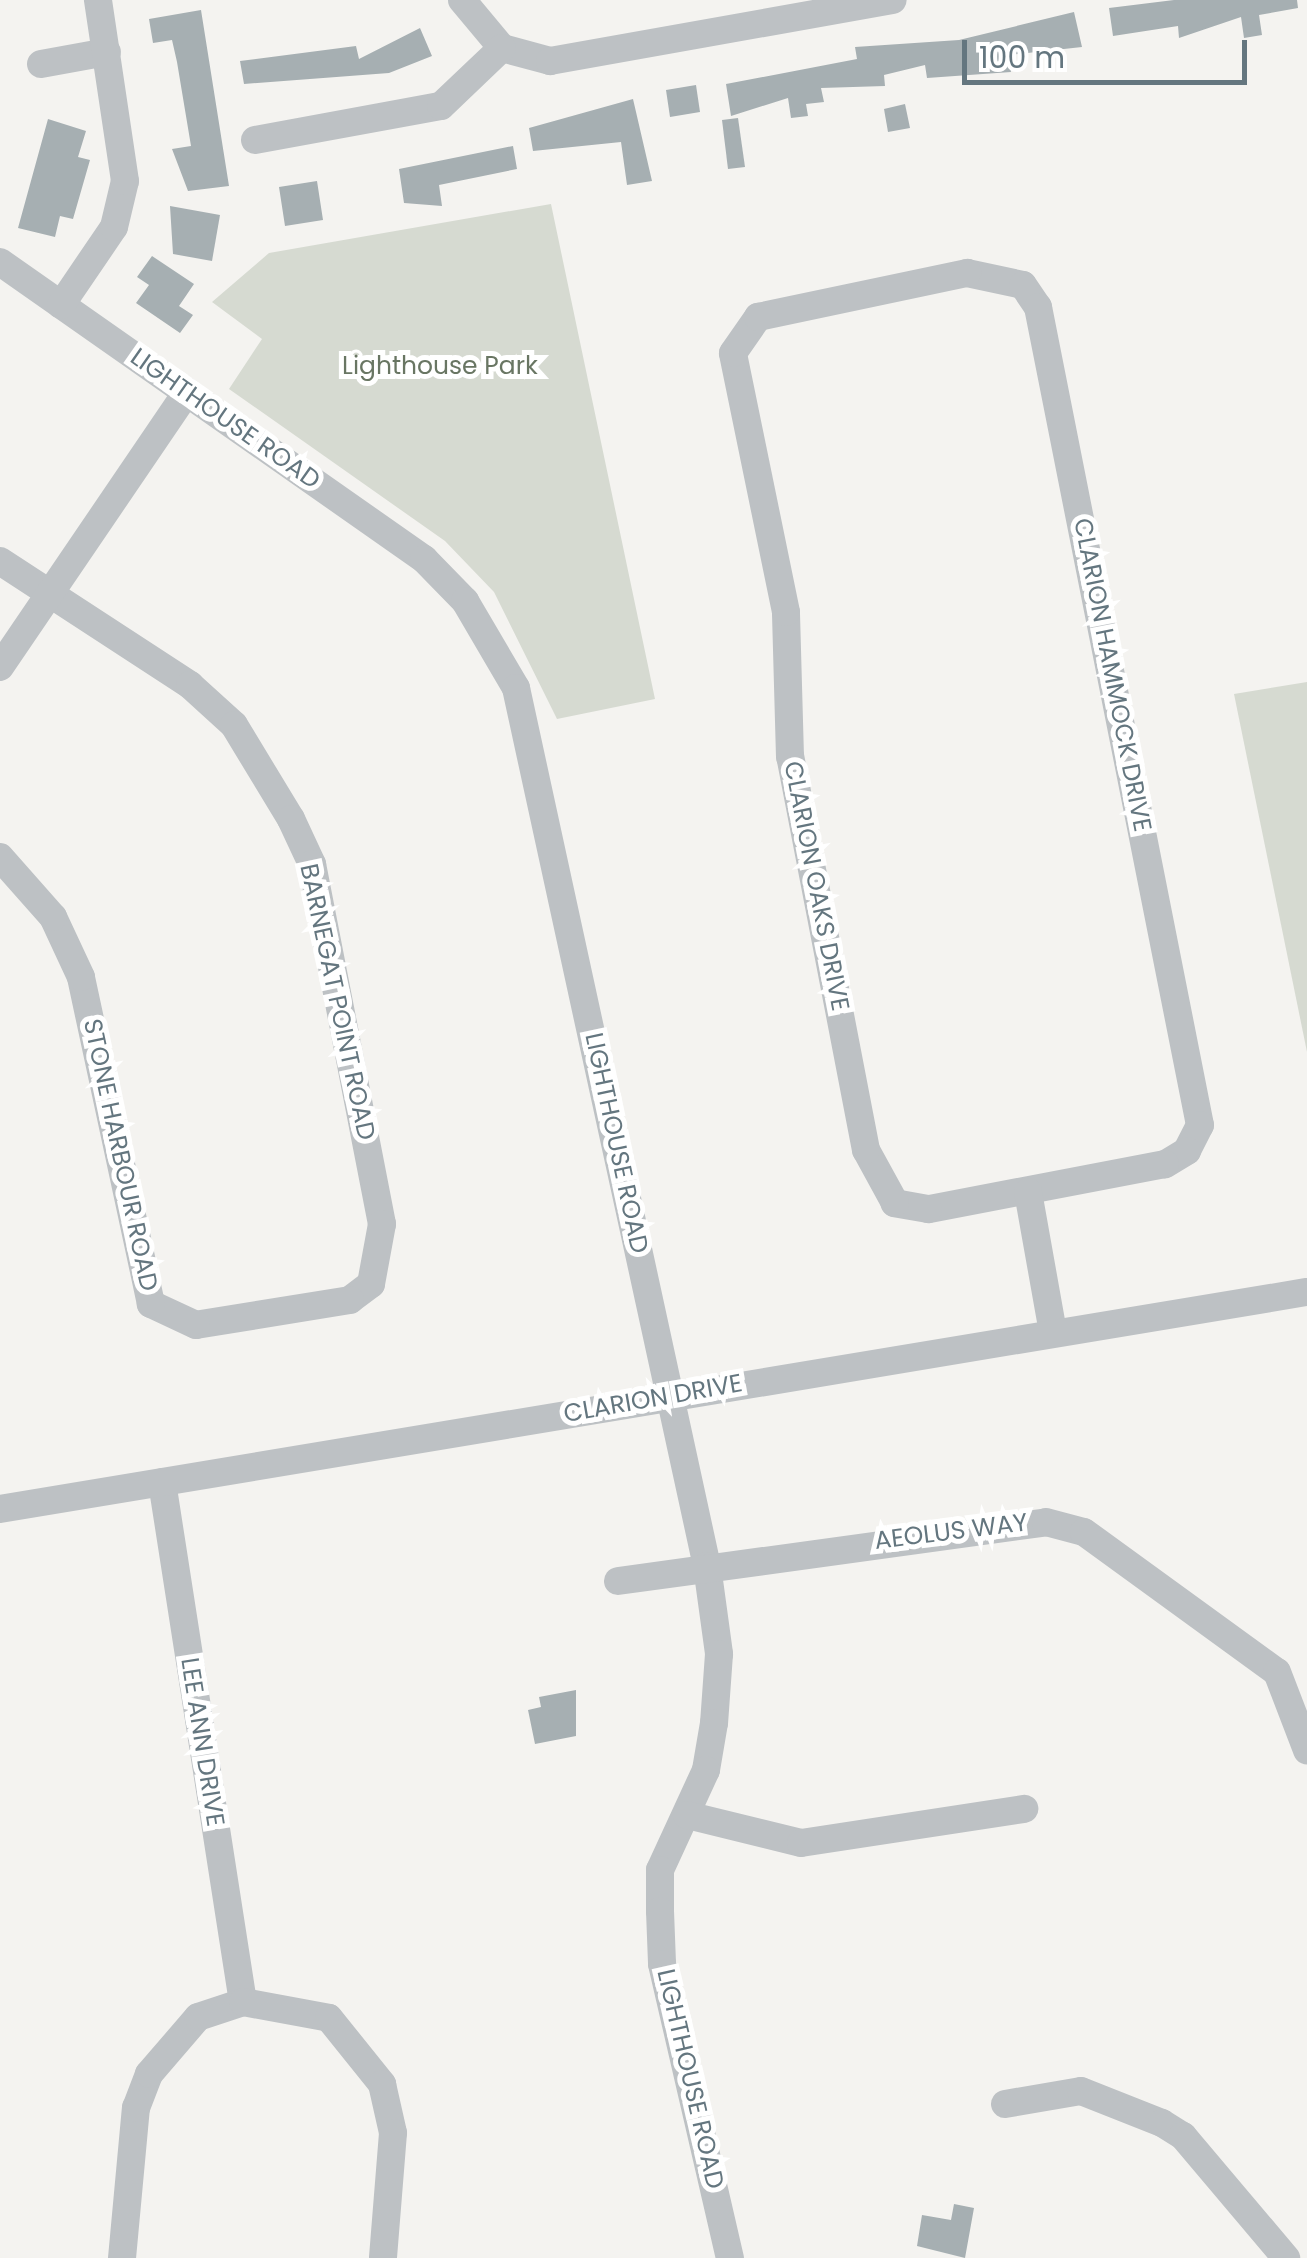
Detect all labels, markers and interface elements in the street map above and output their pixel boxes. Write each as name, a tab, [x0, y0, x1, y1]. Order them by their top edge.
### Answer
scale bar	[967, 20, 1252, 82]
text: 100 m	[979, 36, 1065, 79]
street label: LIGHTHOUSE ROAD	[124, 342, 326, 496]
park label: Lighthouse Park	[342, 351, 538, 381]
street label: CLARION HAMMOCK DRIVE	[1067, 516, 1157, 834]
street label: CLARION OAKS DRIVE	[777, 759, 855, 1013]
street label: BARNEGAT POINT ROAD	[293, 861, 381, 1143]
street label: STONE HARBOUR ROAD	[76, 1016, 164, 1294]
street label: LIGHTHOUSE ROAD	[578, 1030, 654, 1256]
street label: CLARION DRIVE	[561, 1369, 745, 1429]
street label: AEOLUS WAY	[873, 1508, 1029, 1556]
street label: LEE ANN DRIVE	[174, 1655, 230, 1829]
street label: LIGHTHOUSE ROAD	[650, 1966, 730, 2192]

